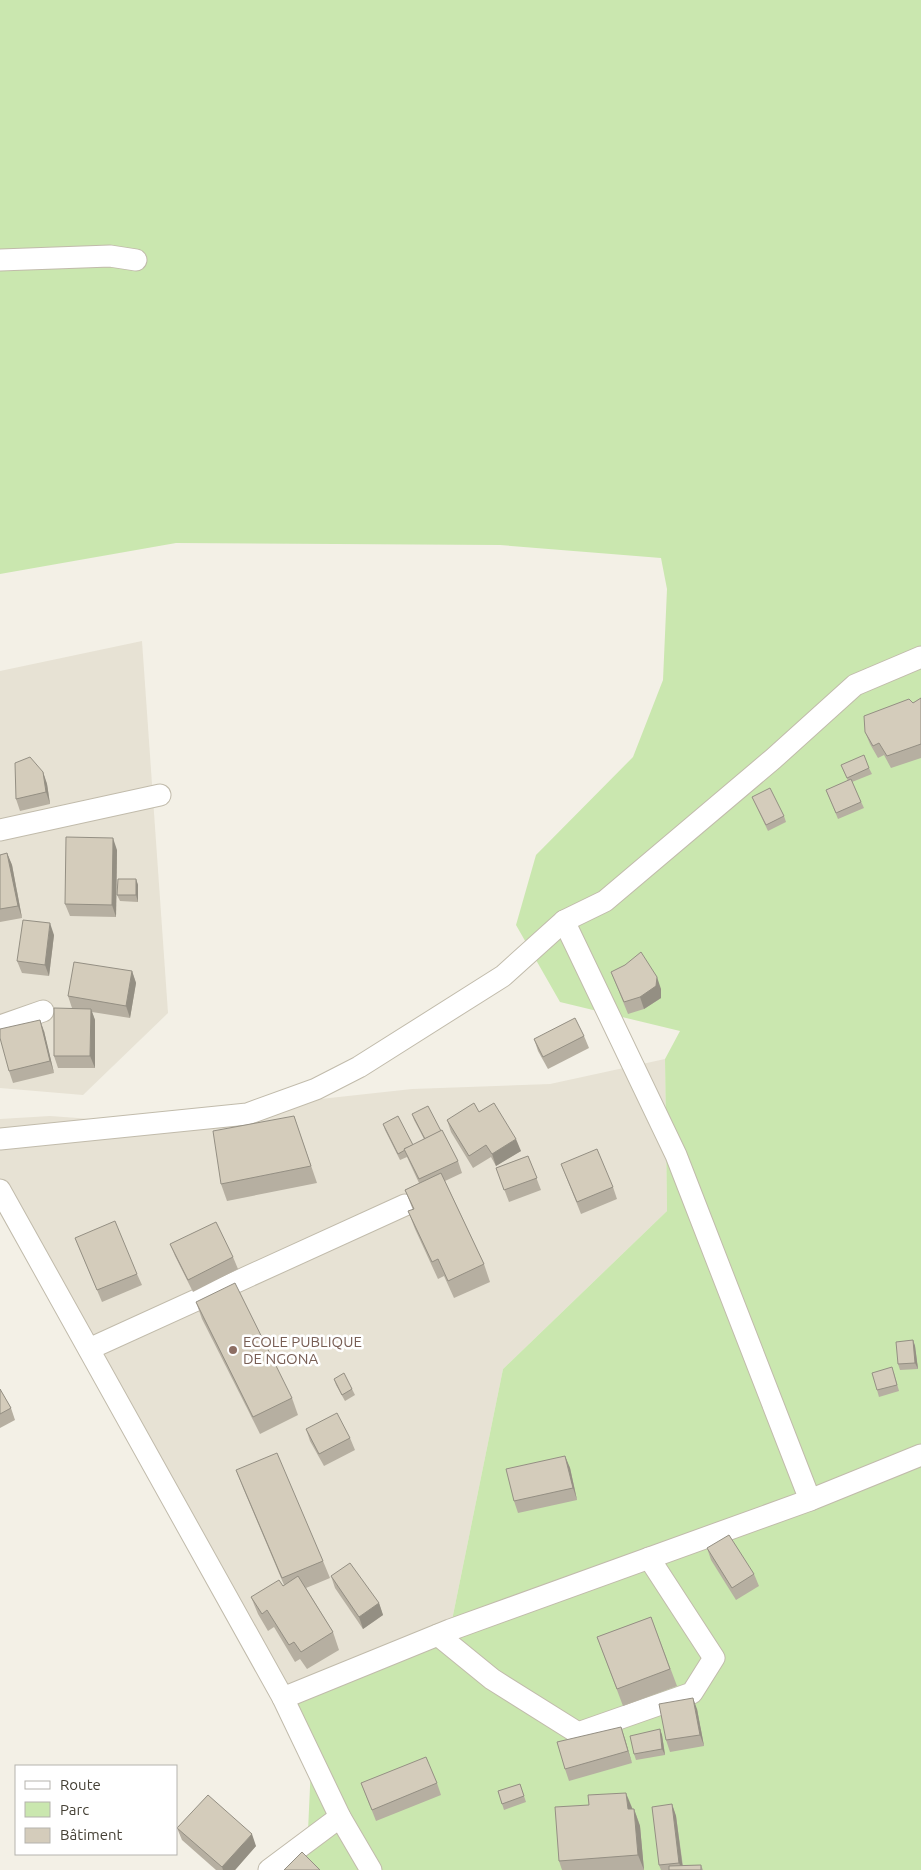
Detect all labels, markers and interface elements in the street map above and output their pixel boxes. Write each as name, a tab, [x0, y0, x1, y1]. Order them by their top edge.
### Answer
place label: ECOLE PUBLIQUE DE NGONA	[243, 1333, 362, 1367]
marker: ECOLE PUBLIQUE DE NGONA	[227, 1344, 239, 1356]
legend	[15, 1765, 178, 1855]
text: Route	[60, 1776, 101, 1793]
text: Parc	[60, 1801, 89, 1818]
text: Bâtiment	[60, 1826, 123, 1843]

